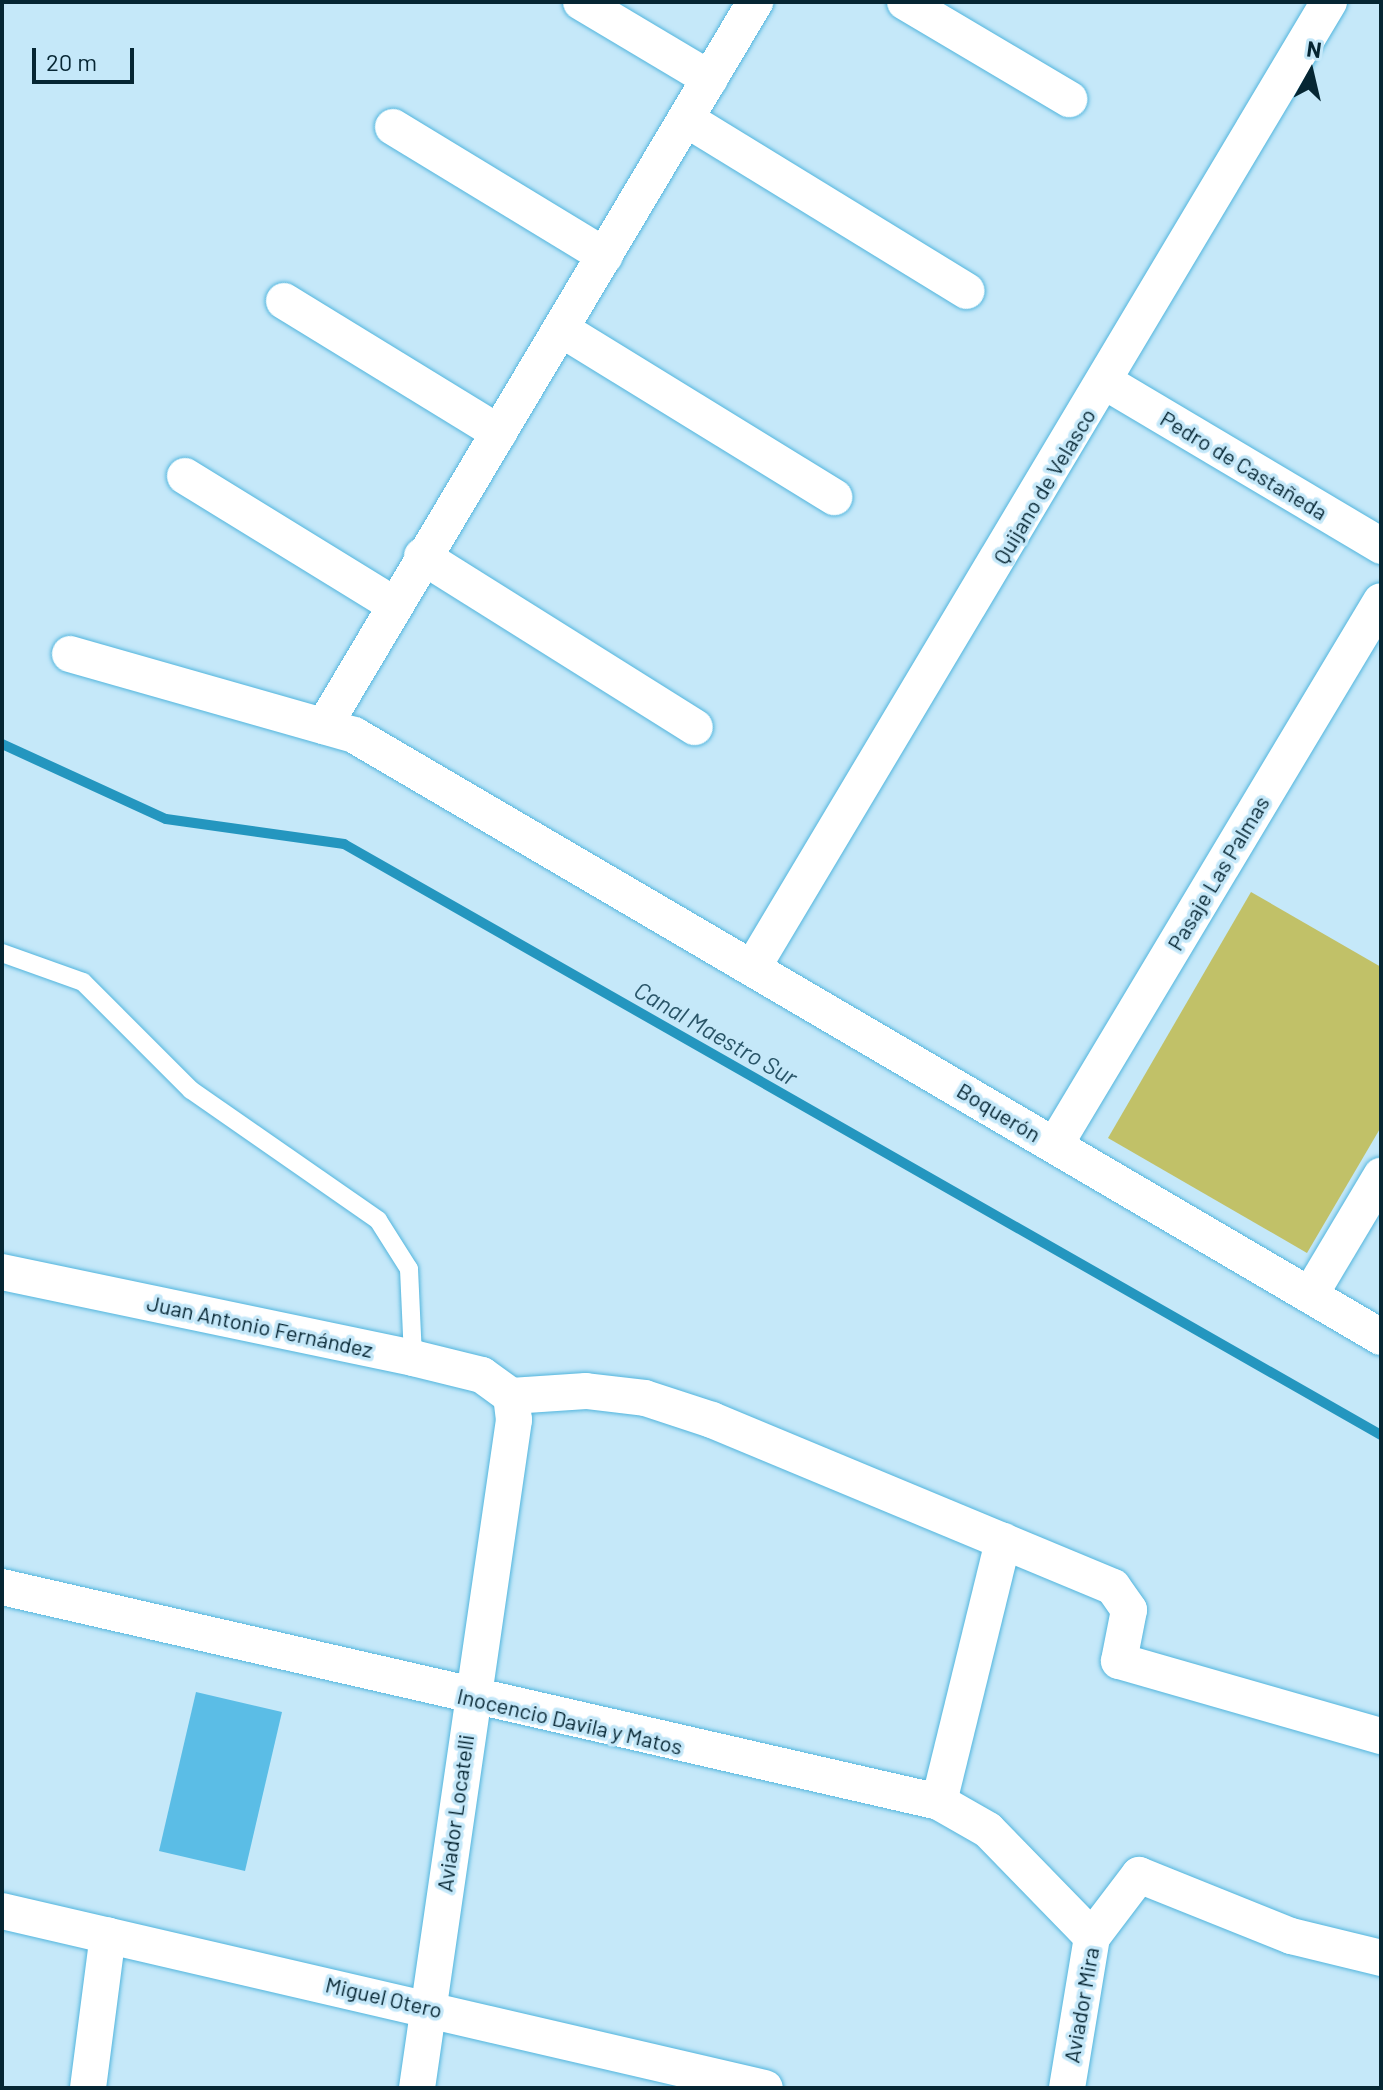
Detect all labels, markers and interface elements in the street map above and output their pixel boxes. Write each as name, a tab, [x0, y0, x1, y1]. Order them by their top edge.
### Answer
scale bar	[36, 32, 138, 82]
north arrow	[1271, 32, 1351, 112]
text: N	[1305, 34, 1323, 62]
text: 20 m	[46, 47, 97, 76]
street label: Quijano de Velasco	[987, 403, 1101, 569]
street label: Pedro de Castañeda	[1156, 405, 1332, 525]
street label: Pasaje Las Palmas	[1161, 791, 1275, 955]
water label: Canal Maestro Sur	[629, 975, 803, 1091]
street label: Boquerón	[952, 1077, 1046, 1147]
street label: Juan Antonio Fernández	[145, 1289, 375, 1363]
street label: Inocencio Davila y Matos	[455, 1682, 685, 1760]
street label: Aviador Locatelli	[431, 1733, 479, 1893]
street label: Aviador Mira	[1058, 1945, 1104, 2065]
street label: Miguel Otero	[323, 1971, 445, 2023]

